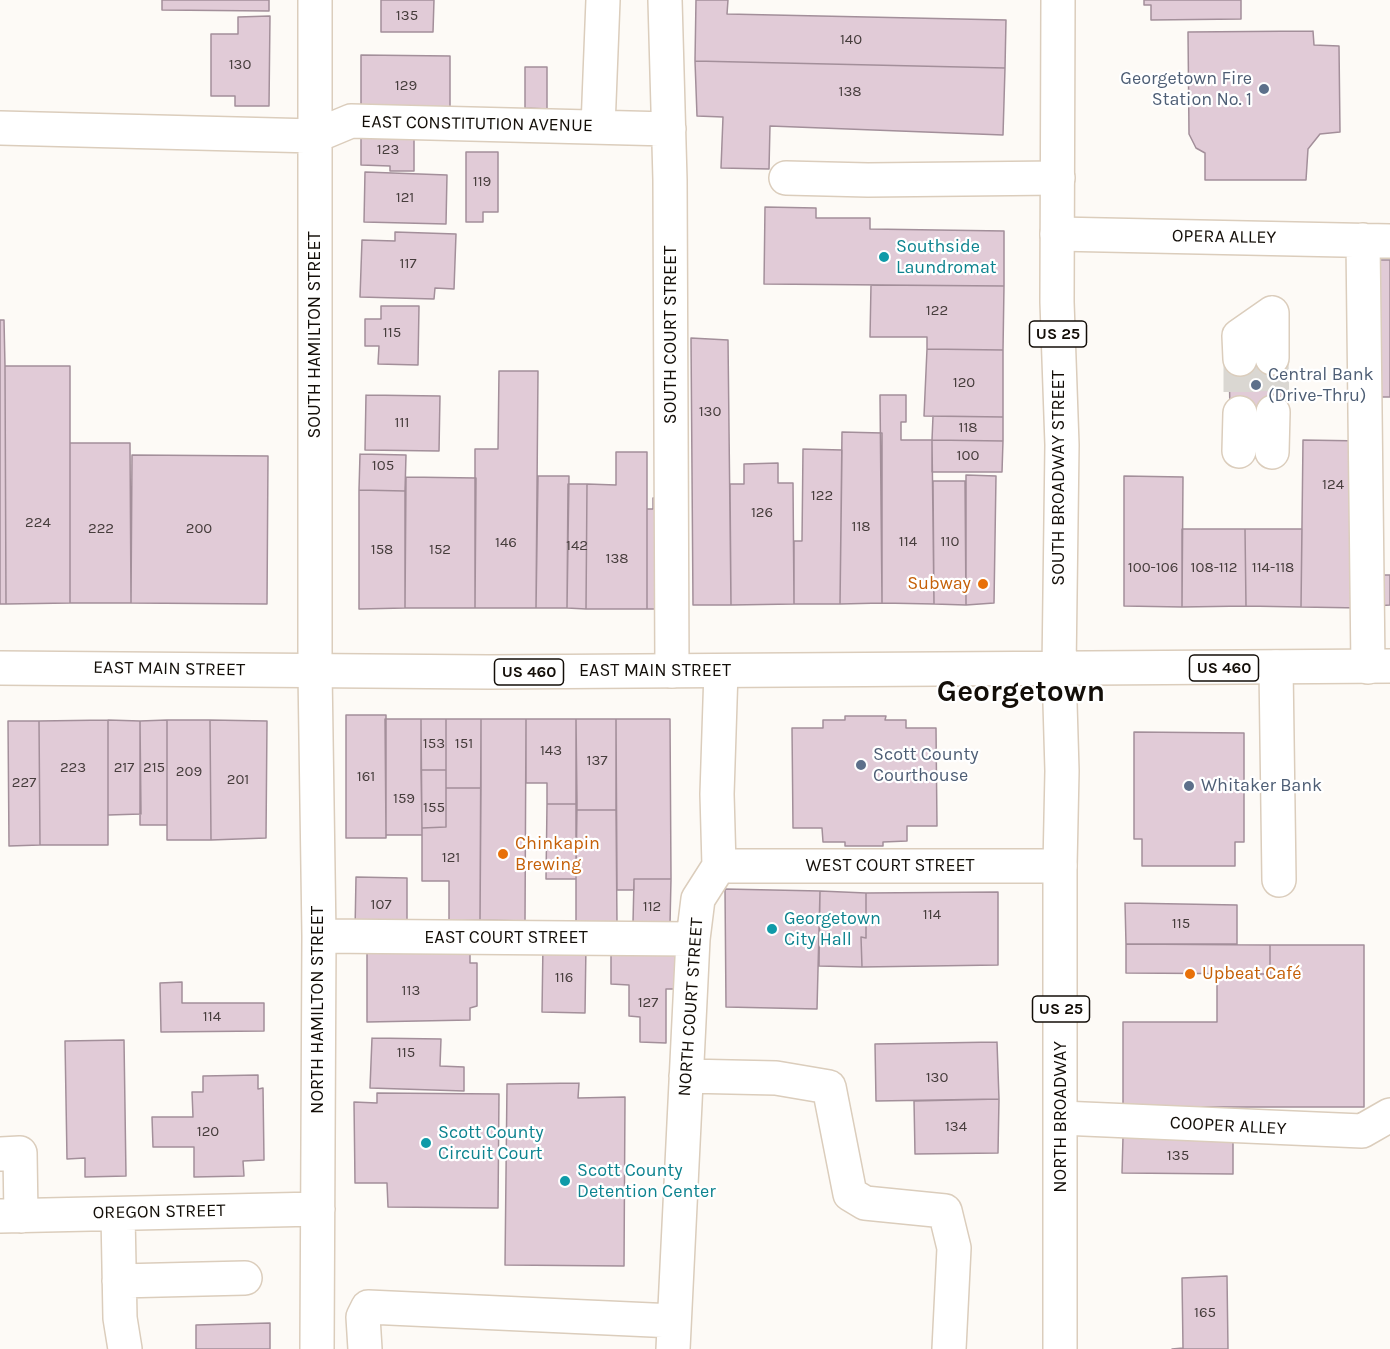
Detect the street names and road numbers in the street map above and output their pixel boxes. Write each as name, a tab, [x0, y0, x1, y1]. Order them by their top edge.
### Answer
street label: EAST CONSTITUTION AVENUE	[361, 111, 593, 137]
street label: OPERA ALLEY	[1172, 225, 1276, 249]
street label: SOUTH HAMILTON STREET	[304, 231, 326, 439]
street label: SOUTH COURT STREET	[660, 246, 682, 424]
road number: US 25	[1030, 321, 1086, 347]
street label: SOUTH BROADWAY STREET	[1048, 370, 1070, 586]
road number: US 460	[1190, 655, 1258, 681]
street label: EAST MAIN STREET	[93, 657, 245, 681]
road number: US 460	[494, 659, 564, 685]
street label: EAST MAIN STREET	[579, 660, 731, 682]
street label: WEST COURT STREET	[805, 855, 975, 877]
street label: NORTH HAMILTON STREET	[307, 906, 329, 1114]
street label: NORTH COURT STREET	[674, 917, 708, 1097]
street label: EAST COURT STREET	[424, 927, 588, 949]
road number: US 25	[1032, 996, 1090, 1022]
street label: NORTH BROADWAY	[1050, 1041, 1072, 1193]
street label: COOPER ALLEY	[1169, 1112, 1287, 1140]
street label: OREGON STREET	[92, 1200, 226, 1224]

